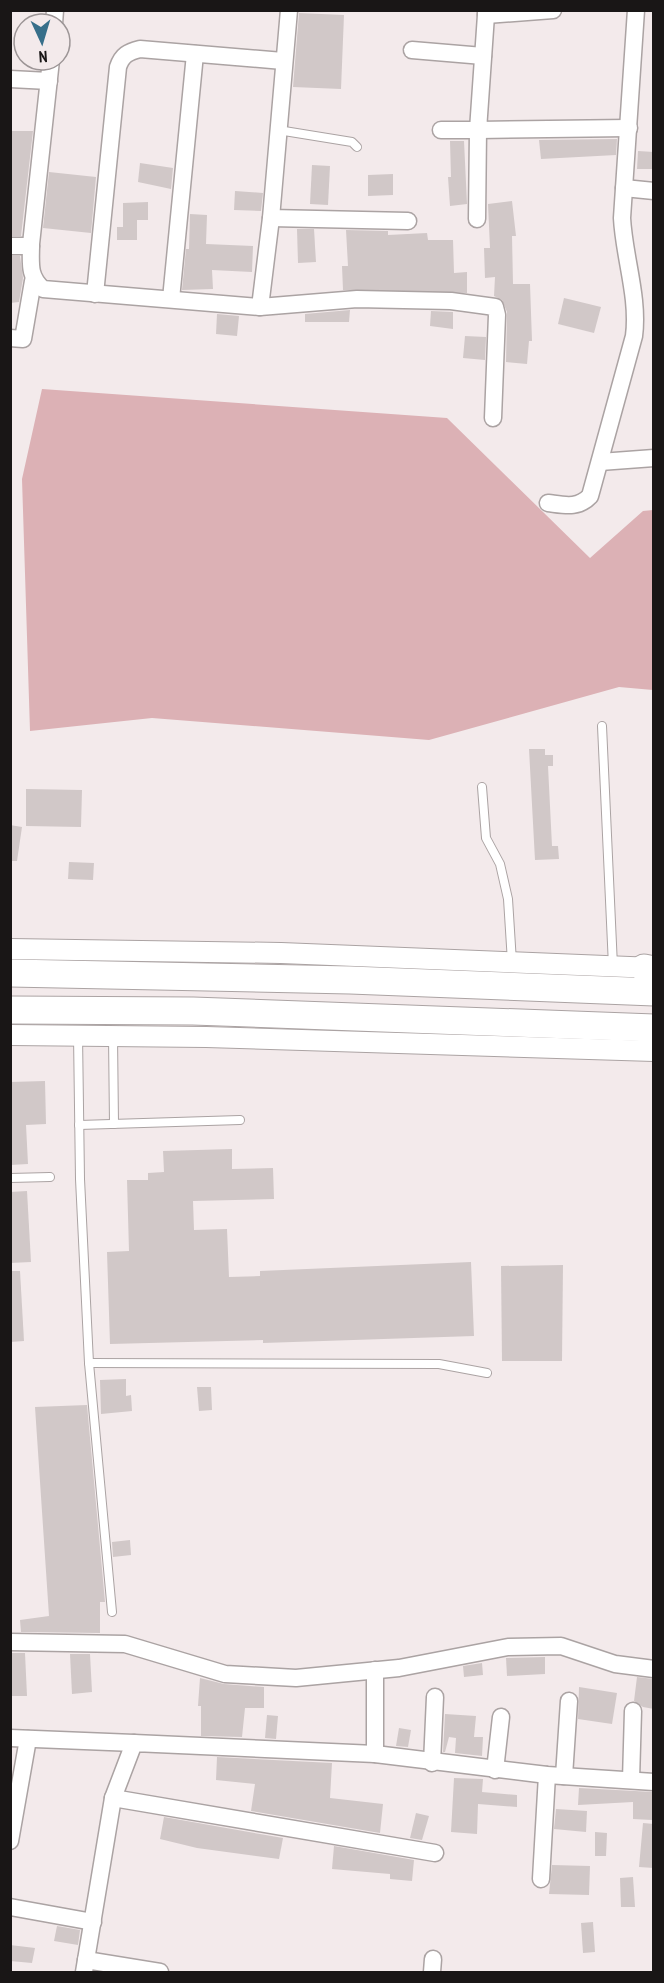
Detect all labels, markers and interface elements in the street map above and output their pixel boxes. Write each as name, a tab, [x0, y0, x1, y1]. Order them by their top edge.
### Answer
north arrow	[12, 12, 72, 72]
text: N	[38, 47, 48, 67]

